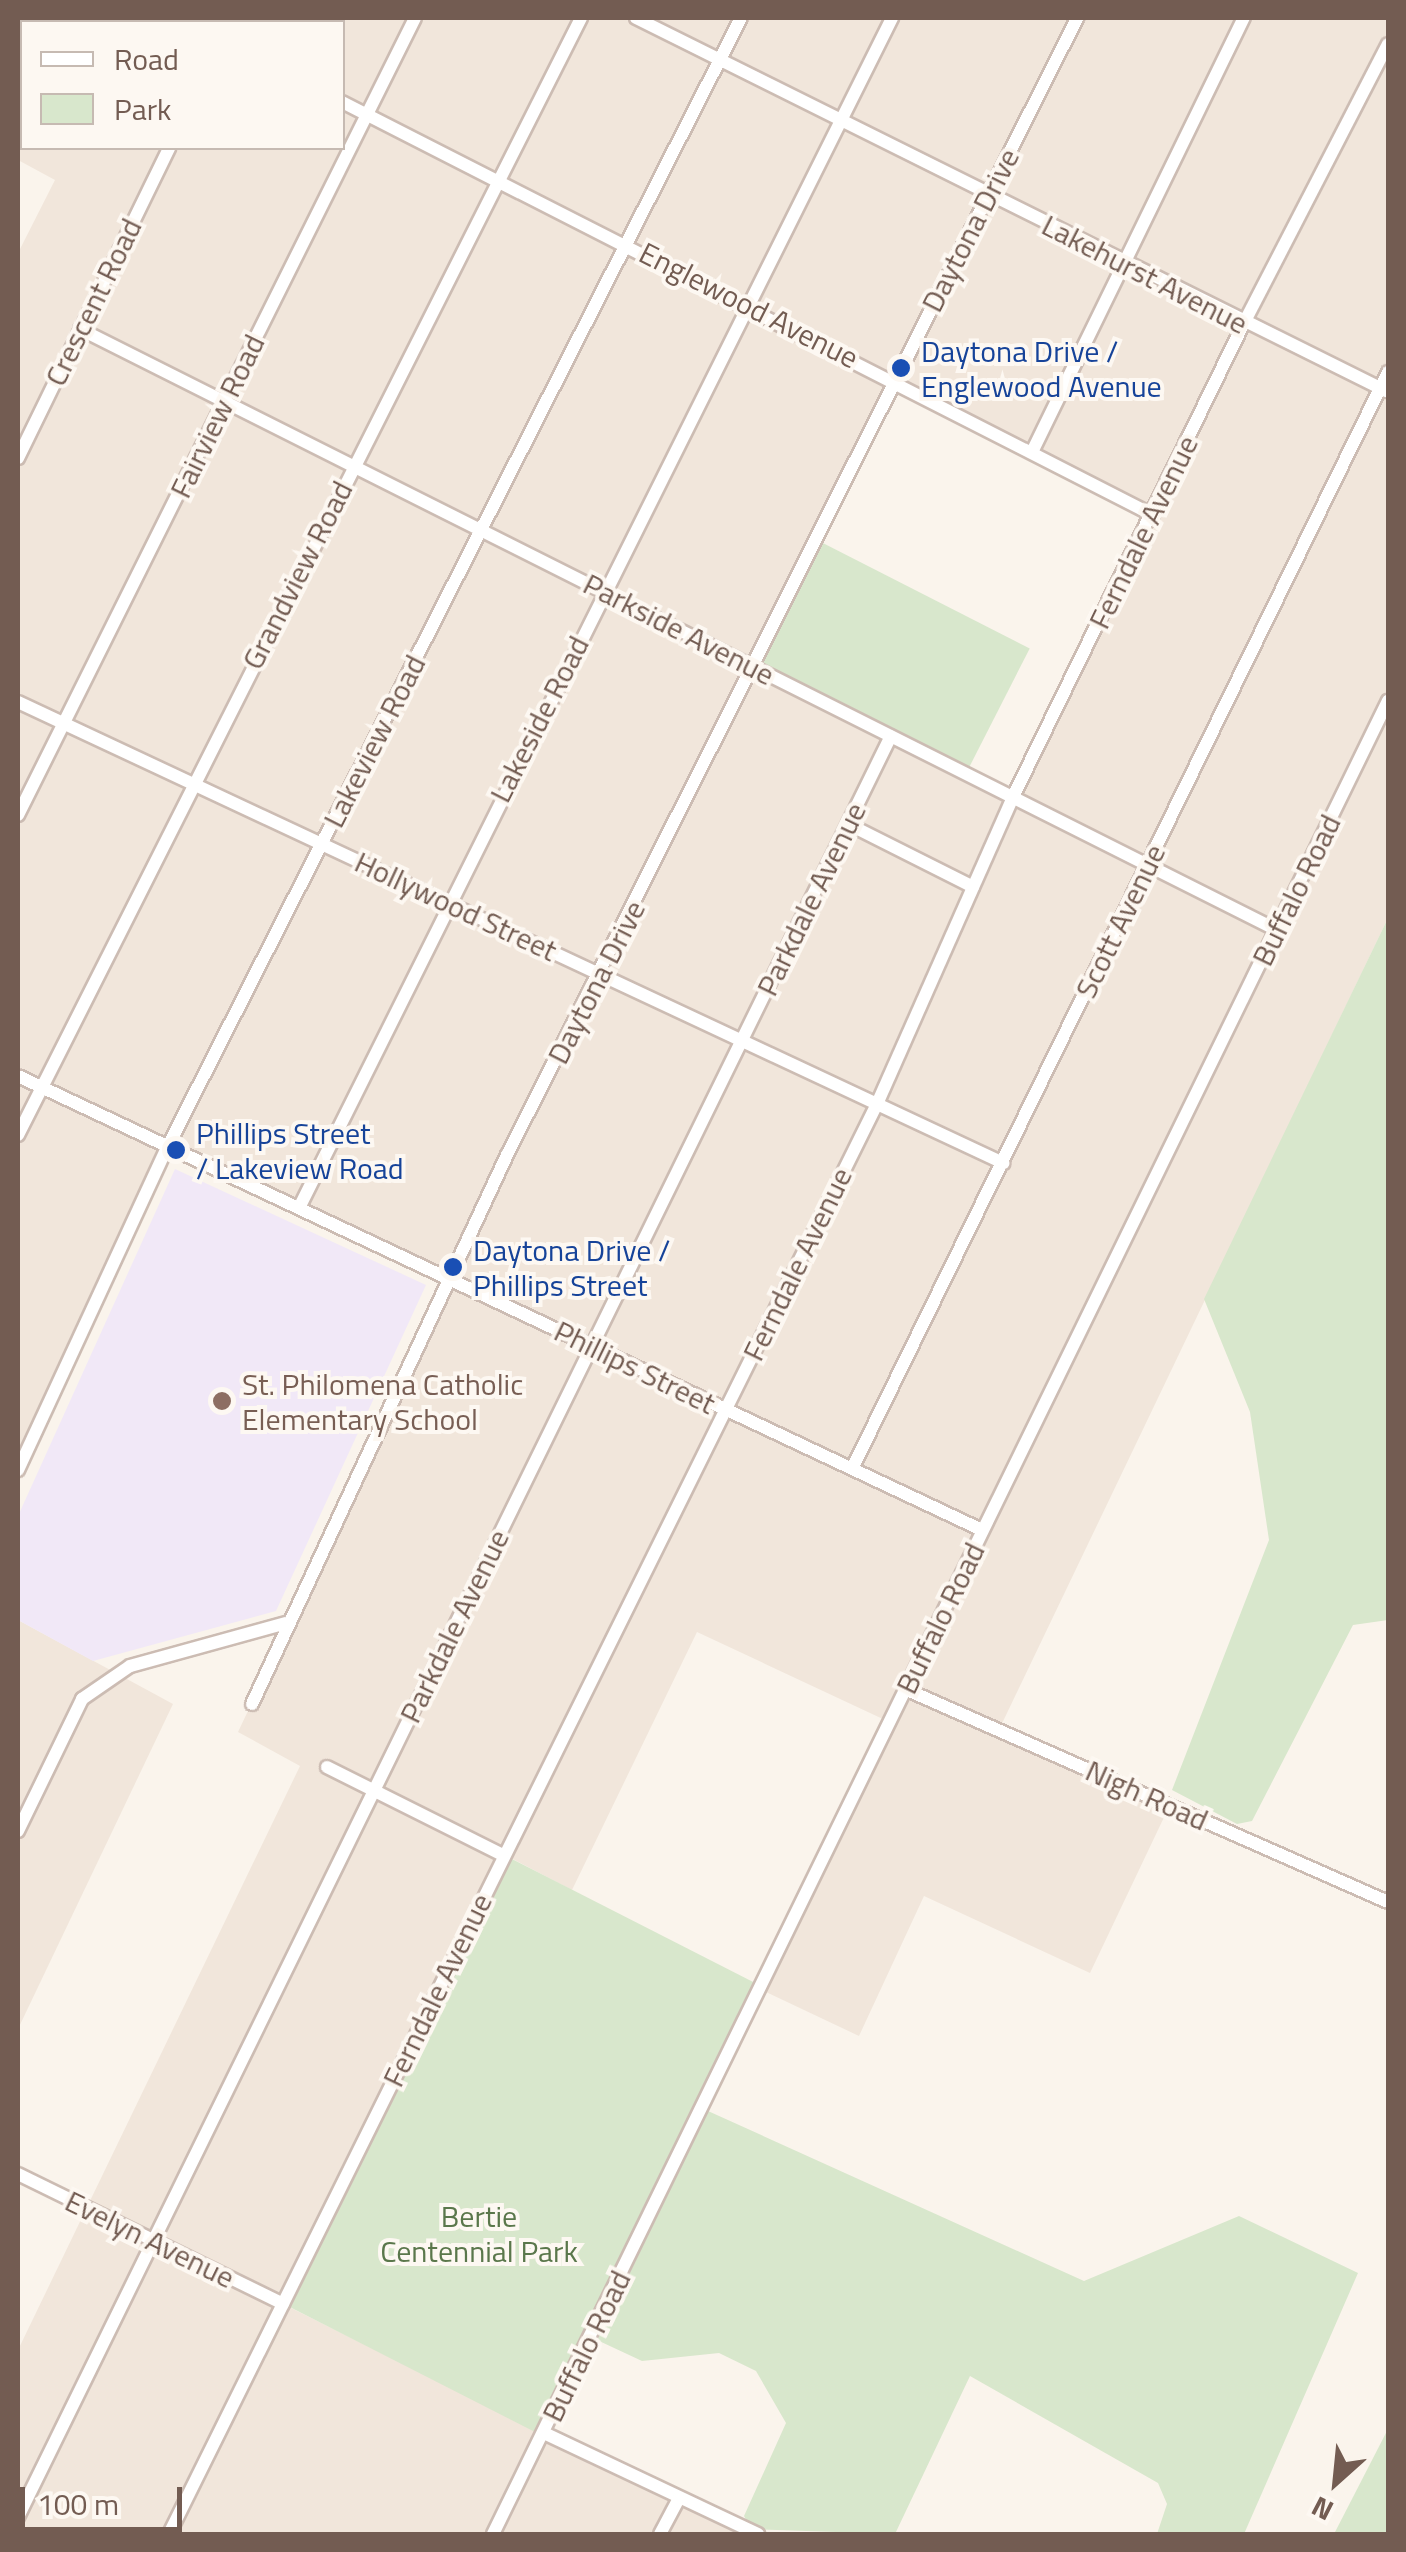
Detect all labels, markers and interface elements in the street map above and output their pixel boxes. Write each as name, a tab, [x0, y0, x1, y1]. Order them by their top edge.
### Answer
legend	[20, 20, 345, 150]
text: Road	[114, 36, 179, 82]
text: Park	[114, 86, 171, 132]
street label: Daytona Drive	[913, 142, 1027, 318]
street label: Lakehurst Avenue	[1036, 207, 1254, 341]
street label: Crescent Road	[37, 213, 149, 391]
street label: Englewood Avenue	[634, 234, 864, 376]
street label: Fairview Road	[162, 328, 272, 504]
place label: Daytona Drive / Englewood Avenue	[921, 333, 1162, 404]
marker: Daytona Drive / Englewood Avenue	[890, 357, 912, 379]
street label: Ferndale Avenue	[1081, 430, 1205, 634]
street label: Grandview Road	[234, 475, 360, 675]
street label: Parkside Avenue	[578, 565, 780, 693]
street label: Lakeside Road	[482, 630, 596, 808]
street label: Lakeview Road	[315, 649, 433, 833]
street label: Parkdale Avenue	[749, 797, 873, 1001]
street label: Buffalo Road	[1244, 809, 1348, 971]
street label: Scott Avenue	[1067, 838, 1173, 1004]
street label: Hollywood Street	[349, 844, 563, 968]
street label: Daytona Drive	[539, 894, 653, 1070]
place label: Phillips Street / Lakeview Road	[196, 1115, 404, 1186]
marker: Phillips Street / Lakeview Road	[165, 1139, 187, 1161]
street label: Ferndale Avenue	[735, 1162, 859, 1366]
place label: Daytona Drive / Phillips Street	[473, 1232, 670, 1302]
marker: Daytona Drive / Phillips Street	[442, 1256, 464, 1278]
street label: Phillips Street	[549, 1313, 721, 1421]
place label: St. Philomena Catholic Elementary School	[242, 1366, 523, 1436]
marker: St. Philomena Catholic Elementary School	[211, 1390, 233, 1412]
street label: Parkdale Avenue	[392, 1524, 516, 1728]
street label: Buffalo Road	[888, 1537, 992, 1699]
street label: Nigh Road	[1080, 1752, 1214, 1838]
street label: Ferndale Avenue	[375, 1888, 499, 2092]
street label: Evelyn Avenue	[60, 2183, 240, 2295]
park label: Bertie Centennial Park	[380, 2198, 578, 2268]
street label: Buffalo Road	[534, 2265, 638, 2427]
north arrow	[1286, 2432, 1386, 2532]
scale bar	[25, 2467, 188, 2529]
text: 100 m	[37, 2481, 119, 2527]
text: N	[1304, 2486, 1341, 2533]

